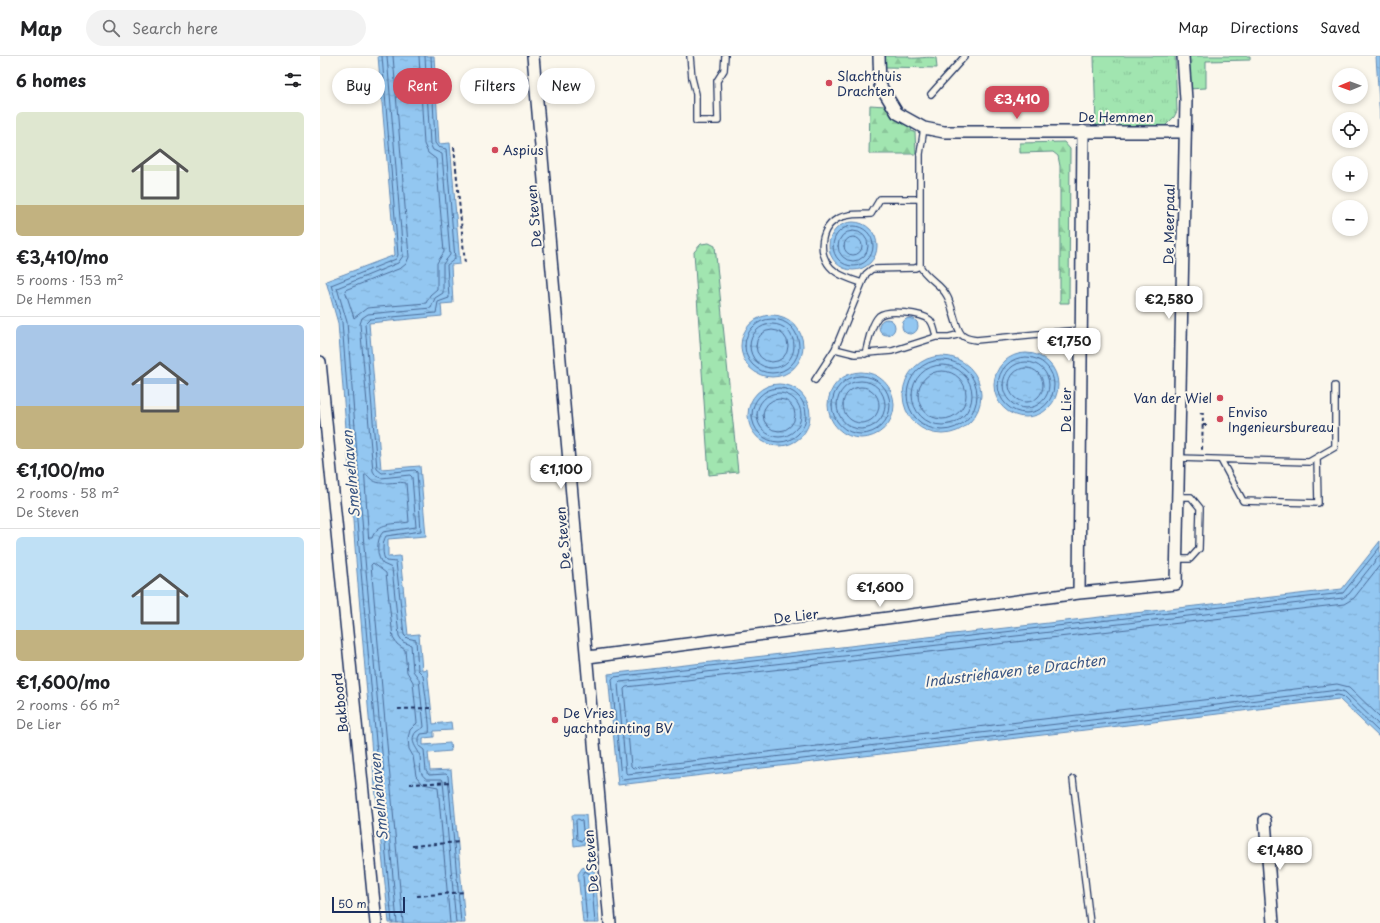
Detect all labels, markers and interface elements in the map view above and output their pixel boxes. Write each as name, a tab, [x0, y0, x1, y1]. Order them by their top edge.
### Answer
search box	[86, 10, 366, 46]
text: Map	[20, 14, 62, 42]
text: Search here	[132, 16, 218, 39]
icon: search	[100, 17, 122, 39]
text: Map	[1178, 17, 1208, 38]
text: Directions	[1230, 17, 1298, 38]
text: Saved	[1320, 17, 1360, 38]
place label: Slachthuis Drachten	[837, 66, 902, 100]
text: 6 homes	[16, 67, 86, 93]
chip: Buy	[332, 68, 385, 104]
chip: Rent	[393, 68, 452, 104]
chip: Filters	[460, 68, 529, 104]
chip: New	[537, 68, 595, 104]
north arrow	[1332, 68, 1368, 104]
map controls	[1332, 68, 1368, 236]
icon: filters	[282, 69, 304, 91]
marker: Slachthuis Drachten	[824, 78, 834, 88]
pin: €3,410	[984, 86, 1050, 120]
text: €3,410	[994, 89, 1040, 108]
street label: De Hemmen	[1078, 107, 1154, 126]
button: locate	[1332, 112, 1368, 148]
icon: home	[124, 138, 196, 210]
place label: Aspius	[503, 140, 544, 159]
marker: Aspius	[490, 145, 500, 155]
button: +	[1332, 156, 1368, 192]
street label: De Meerpaal	[1158, 183, 1179, 265]
street label: De Steven	[521, 184, 546, 248]
button: −	[1332, 200, 1368, 236]
text: €3,410/mo	[16, 244, 108, 270]
text: 5 rooms · 153 m²	[16, 270, 124, 289]
pin: €2,580	[1136, 286, 1202, 320]
text: De Hemmen	[16, 289, 92, 308]
text: €2,580	[1145, 289, 1193, 308]
pin: €1,750	[1036, 328, 1102, 362]
text: €1,750	[1047, 331, 1091, 350]
icon: home	[124, 351, 196, 423]
street label: De Lier	[1056, 388, 1075, 432]
place label: Van der Wiel	[1134, 388, 1212, 407]
marker: Van der Wiel	[1215, 393, 1225, 403]
place label: Enviso Ingenieursbureau	[1228, 402, 1334, 436]
marker: Enviso Ingenieursbureau	[1215, 414, 1225, 424]
water label: Smelnehaven	[336, 429, 365, 519]
pin: €1,100	[528, 456, 594, 490]
text: €1,100/mo	[16, 457, 105, 483]
text: €1,100	[539, 459, 583, 478]
text: 2 rooms · 58 m²	[16, 483, 119, 502]
text: De Steven	[16, 502, 79, 521]
street label: De Steven	[550, 506, 575, 570]
icon: home	[124, 563, 196, 635]
pin: €1,600	[847, 574, 913, 608]
text: €1,600	[856, 577, 904, 596]
street label: De Lier	[773, 603, 819, 628]
water label: Industriehaven te Drachten	[923, 649, 1107, 692]
text: €1,600/mo	[16, 669, 110, 695]
street label: Bakboord	[327, 672, 352, 734]
text: 2 rooms · 66 m²	[16, 695, 120, 714]
place label: De Vries yachtpainting BV	[563, 703, 673, 737]
text: De Lier	[16, 714, 61, 733]
marker: De Vries yachtpainting BV	[550, 715, 560, 725]
water label: Smelnehaven	[364, 752, 393, 842]
street label: De Steven	[578, 829, 603, 893]
pin: €1,480	[1247, 837, 1313, 871]
text: €1,480	[1257, 840, 1303, 859]
scale bar	[332, 895, 405, 914]
text: 50 m	[338, 895, 367, 912]

